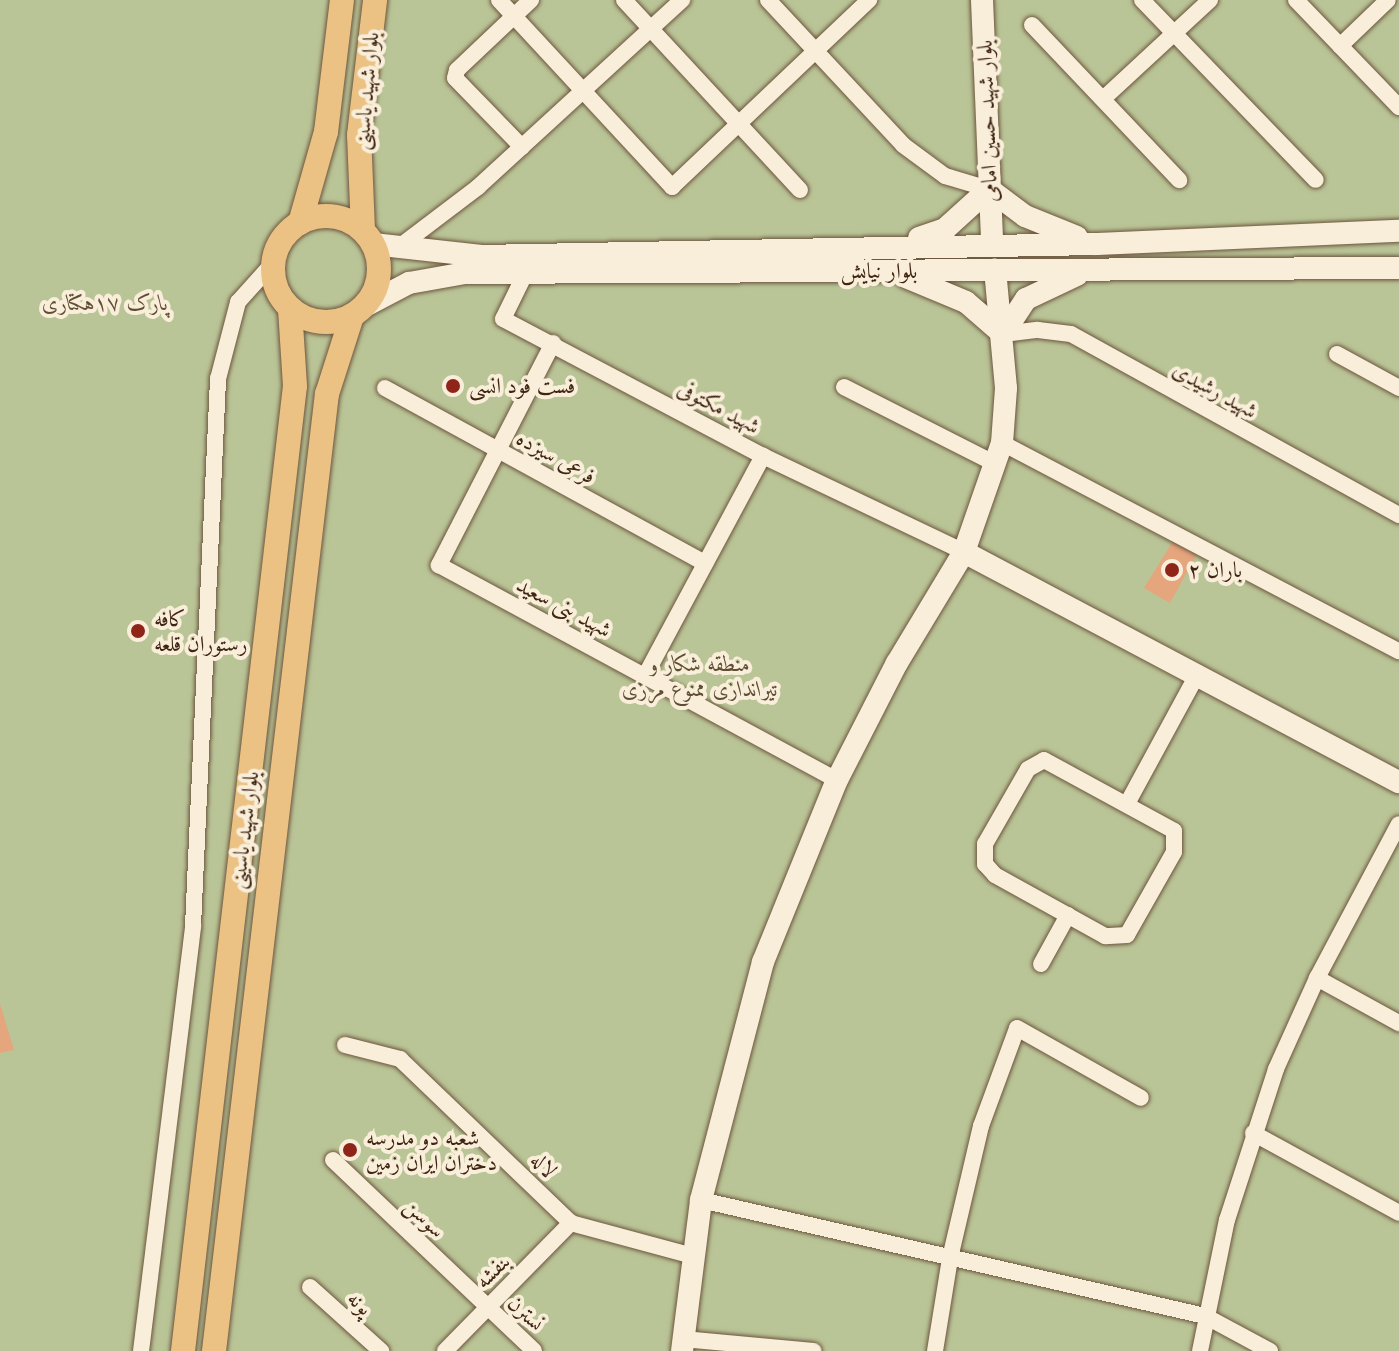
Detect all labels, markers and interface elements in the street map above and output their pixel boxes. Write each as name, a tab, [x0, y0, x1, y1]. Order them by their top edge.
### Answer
street label: بلوار شهید یاسینی	[348, 31, 384, 151]
street label: بلوار شهید حسین امامی	[971, 39, 1003, 203]
street label: بلوار نیایش	[841, 258, 917, 284]
park label: پارک ۱۷هکتاری	[42, 290, 168, 316]
street label: شهید رشیدی	[1168, 356, 1262, 424]
place label: فست فود انسی	[469, 373, 575, 399]
street label: شهید مکتوفی	[673, 374, 765, 440]
marker: فست فود انسی	[444, 377, 462, 395]
street label: فرعی سیزده	[512, 425, 600, 489]
place label: باران ۲	[1188, 557, 1242, 583]
marker: باران ۲	[1163, 561, 1181, 579]
street label: شهید بنی سعید	[512, 571, 616, 643]
place label: کافه رستوران قلعه	[154, 605, 247, 656]
marker: کافه رستوران قلعه	[129, 622, 147, 640]
park label: منطقه شکار و تیراندازی ممنوع مرزی	[622, 650, 778, 702]
street label: بلوار شهید یاسینی	[224, 770, 264, 890]
place label: شعبه دو مدرسه دختران ایران زمین	[366, 1124, 497, 1176]
marker: شعبه دو مدرسه دختران ایران زمین	[341, 1141, 359, 1159]
street label: لاله	[525, 1146, 563, 1184]
street label: سوسن	[399, 1192, 451, 1244]
street label: بنفشه	[469, 1248, 515, 1294]
street label: پونه	[342, 1285, 378, 1321]
street label: نسترن	[502, 1290, 550, 1336]

